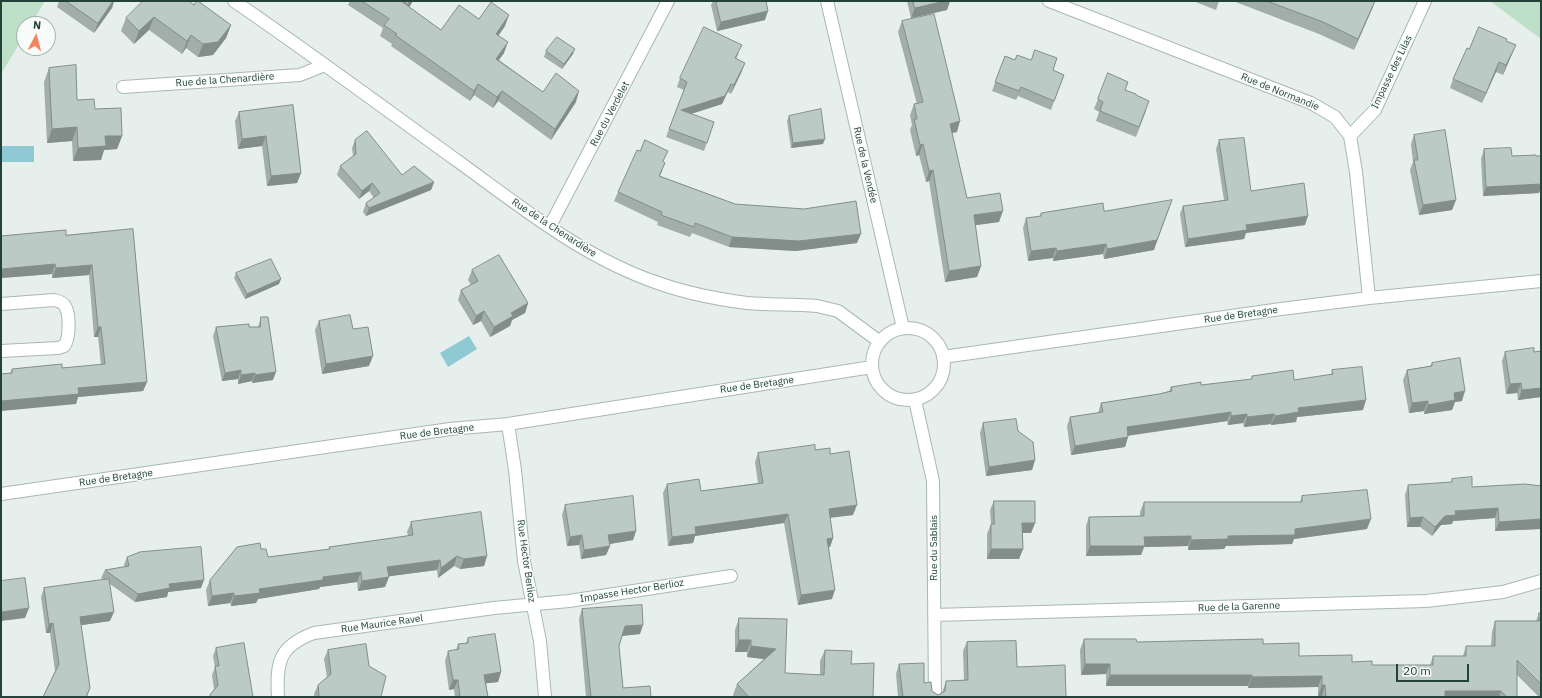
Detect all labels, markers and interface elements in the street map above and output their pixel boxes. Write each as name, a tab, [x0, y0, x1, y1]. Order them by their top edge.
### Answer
north arrow	[16, 16, 56, 56]
text: N	[32, 18, 42, 32]
street label: Impasse des Lilas	[1369, 33, 1415, 111]
street label: Rue de la Chenardière	[175, 71, 275, 89]
street label: Rue de Normandie	[1239, 71, 1321, 113]
street label: Rue du Verdelet	[588, 80, 632, 148]
street label: Rue de la Vendée	[850, 126, 880, 204]
street label: Rue de la Chenardière	[509, 196, 599, 260]
street label: Rue de Bretagne	[1203, 304, 1279, 326]
street label: Rue de Bretagne	[719, 374, 795, 396]
street label: Rue de Bretagne	[399, 422, 475, 442]
street label: Rue de Bretagne	[78, 467, 154, 489]
street label: Rue du Sablais	[928, 515, 940, 581]
street label: Rue Hector Berlioz	[514, 519, 538, 603]
street label: Impasse Hector Berlioz	[579, 577, 685, 605]
street label: Rue de la Garenne	[1198, 600, 1280, 614]
street label: Rue Maurice Ravel	[340, 612, 424, 636]
scale bar	[1398, 656, 1471, 682]
text: 20 m	[1403, 663, 1431, 678]

